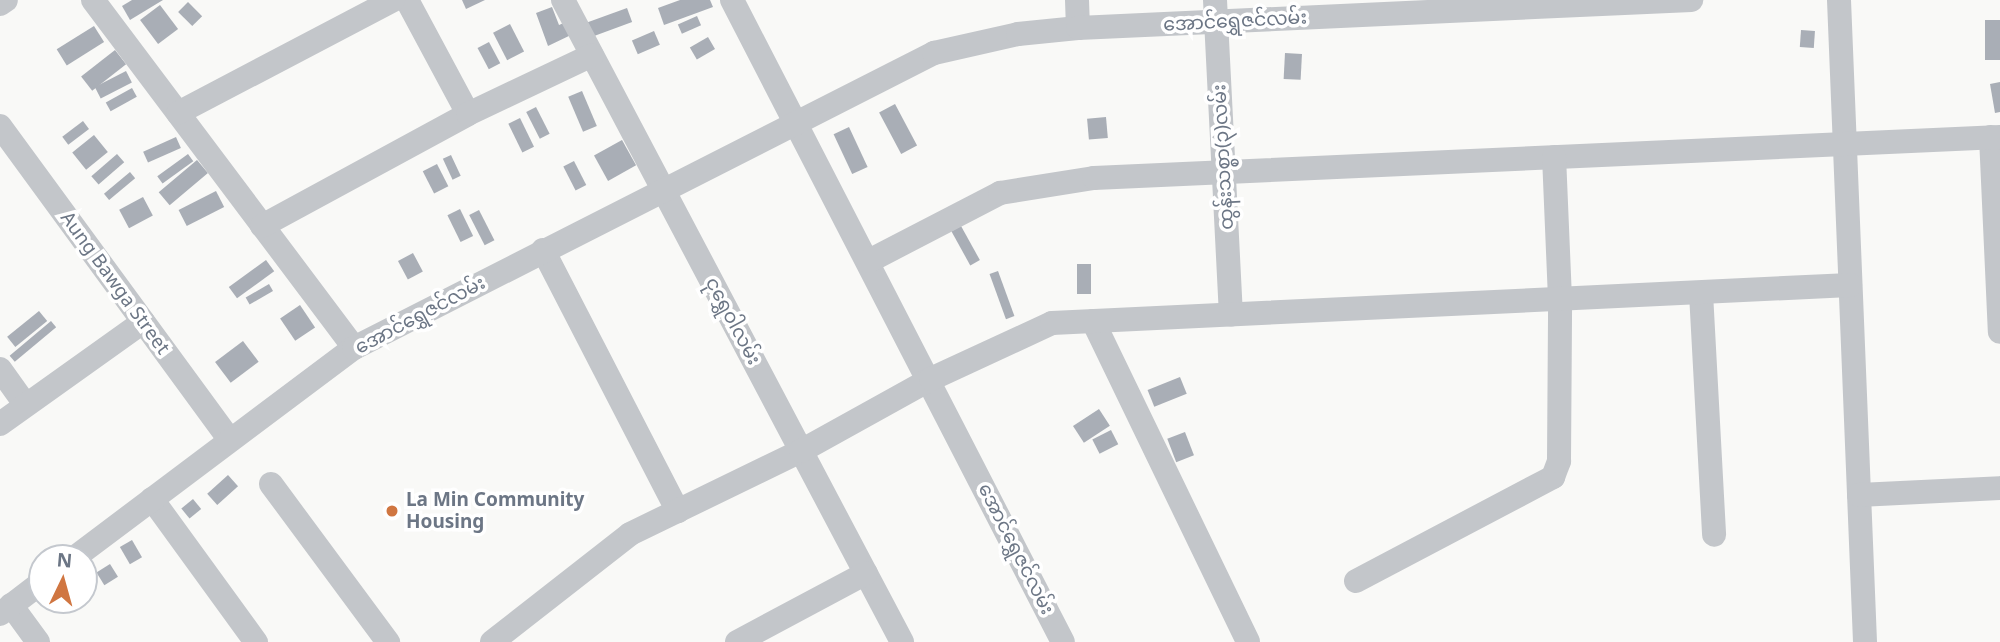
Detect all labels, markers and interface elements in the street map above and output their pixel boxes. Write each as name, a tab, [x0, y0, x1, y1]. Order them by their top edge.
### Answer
street label: အောင်ရွှေဇင်လမ်း	[1162, 6, 1308, 36]
street label: ထွန်းသစ္စာ(၃)လမ်း	[1208, 84, 1238, 230]
street label: Aung Bawga Street	[56, 207, 174, 359]
street label: အောင်ရွှေဇင်လမ်း	[351, 271, 489, 359]
street label: ငုရွှေဝါလမ်း	[700, 273, 766, 369]
street label: အောင်ရွှေဇင်လမ်း	[973, 480, 1059, 618]
place label: La Min Community Housing	[406, 489, 584, 533]
marker: La Min Community Housing	[384, 503, 400, 519]
north arrow	[28, 544, 98, 614]
text: N	[56, 546, 73, 574]

